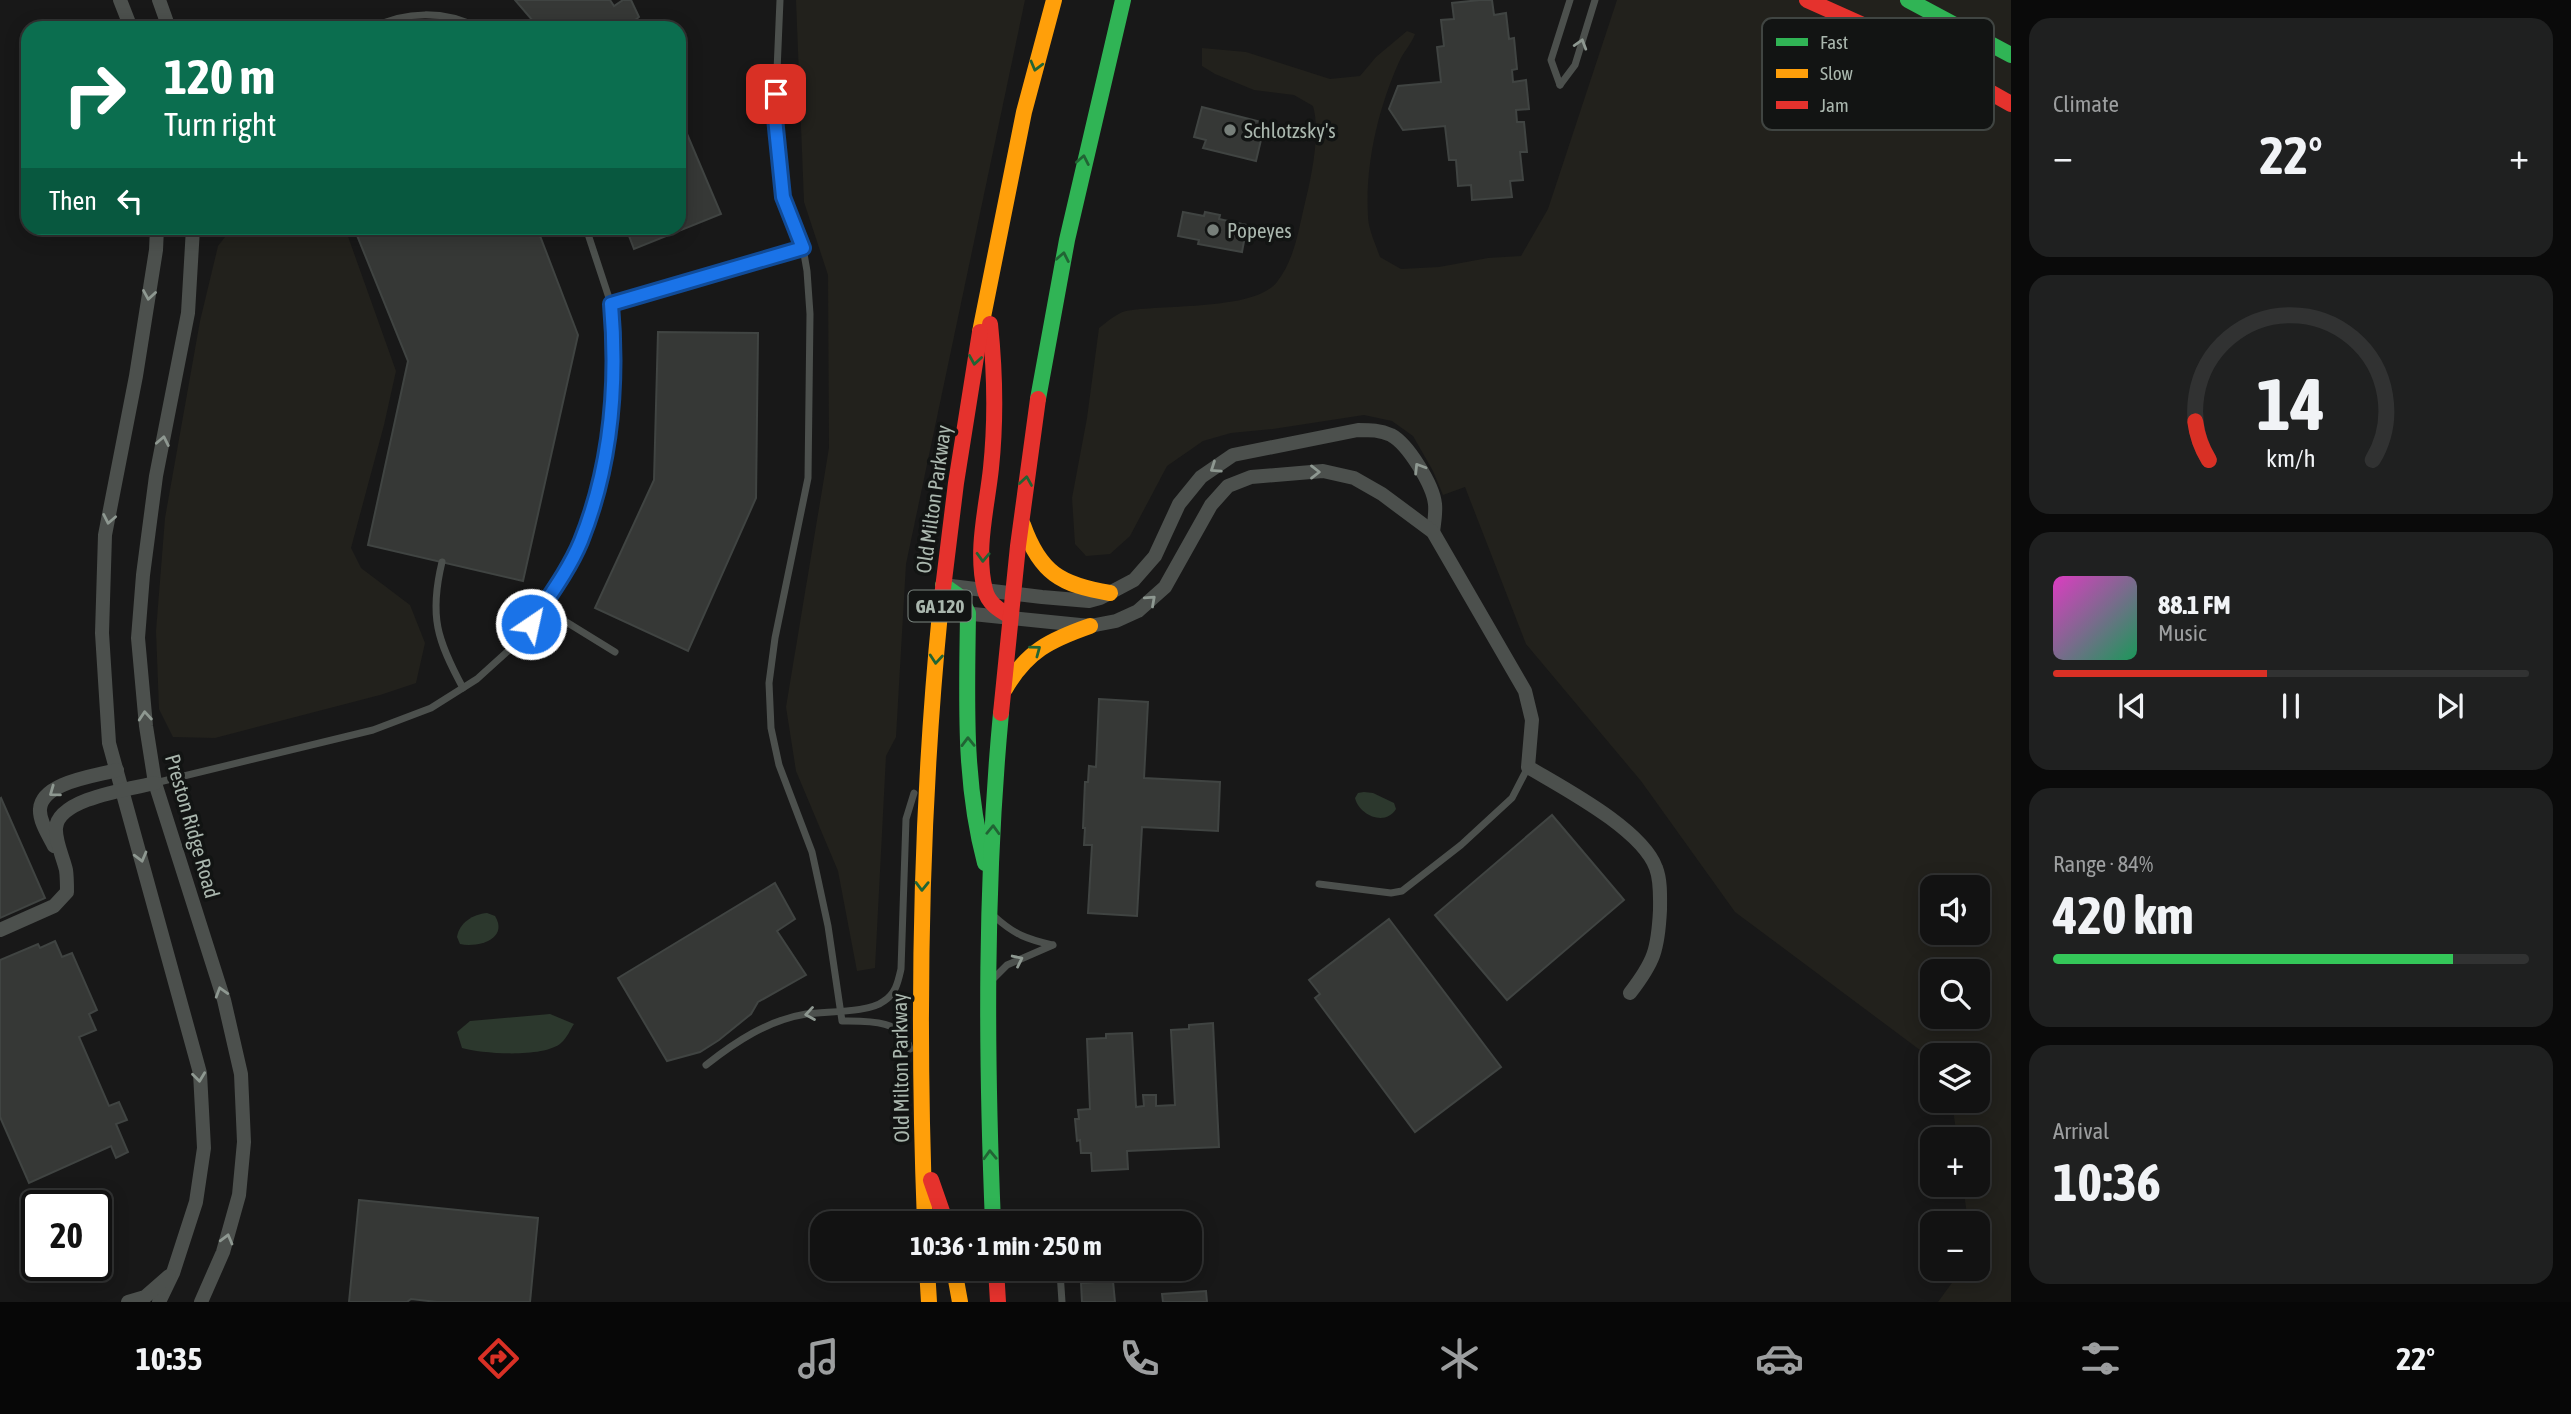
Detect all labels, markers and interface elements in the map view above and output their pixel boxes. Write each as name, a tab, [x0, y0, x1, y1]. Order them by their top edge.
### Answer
legend	[1762, 18, 1994, 130]
text: Fast	[1820, 31, 1848, 53]
one-way arrow	[1573, 39, 1588, 51]
text: 120 m	[164, 48, 275, 104]
icon: right	[49, 49, 140, 140]
one-way arrow	[1030, 60, 1044, 72]
text: Slow	[1820, 62, 1854, 84]
pin	[746, 64, 806, 124]
icon: arrive	[757, 75, 795, 113]
text: Climate	[2053, 91, 2119, 117]
text: Jam	[1820, 94, 1849, 116]
text: Turn right	[164, 106, 277, 143]
place label: Schlotzsky's	[1244, 118, 1336, 142]
marker: Schlotzsky's	[1222, 122, 1238, 138]
text: 22°	[2259, 125, 2323, 185]
text: −	[2053, 134, 2073, 177]
text: +	[2509, 134, 2529, 177]
one-way arrow	[1075, 154, 1090, 166]
icon: left	[111, 182, 149, 220]
text: Then	[49, 186, 97, 216]
place label: Popeyes	[1227, 218, 1292, 242]
marker: Popeyes	[1205, 222, 1221, 238]
one-way arrow	[1055, 251, 1070, 263]
one-way arrow	[142, 289, 157, 301]
one-way arrow	[968, 354, 983, 366]
text: 14	[2257, 363, 2325, 446]
street label: Old Milton Parkway	[911, 423, 955, 575]
one-way arrow	[155, 435, 170, 447]
text: km/h	[2266, 444, 2316, 472]
one-way arrow	[1209, 459, 1222, 472]
one-way arrow	[1414, 462, 1427, 475]
one-way arrow	[1310, 464, 1321, 480]
one-way arrow	[1018, 476, 1033, 487]
one-way arrow	[102, 513, 117, 525]
one-way arrow	[975, 553, 991, 563]
position arrow	[494, 587, 568, 661]
road number: GA 120	[908, 590, 972, 622]
text: 88.1 FM	[2158, 590, 2231, 620]
one-way arrow	[1143, 596, 1156, 608]
text: Music	[2158, 620, 2206, 646]
one-way arrow	[1028, 645, 1041, 658]
one-way arrow	[929, 653, 944, 664]
icon: previous	[2113, 687, 2151, 725]
icon: pause	[2272, 687, 2310, 725]
icon: next	[2431, 687, 2469, 725]
one-way arrow	[138, 710, 153, 721]
one-way arrow	[960, 737, 975, 748]
street label: Preston Ridge Road	[161, 751, 225, 901]
one-way arrow	[49, 784, 61, 796]
one-way arrow	[986, 824, 1001, 835]
one-way arrow	[133, 850, 147, 862]
text: Range · 84%	[2053, 851, 2153, 877]
map controls	[1920, 875, 1990, 1281]
button: sound	[1920, 875, 1990, 945]
one-way arrow	[914, 881, 930, 891]
text: 420 km	[2053, 885, 2194, 945]
one-way arrow	[1011, 954, 1023, 968]
button: search	[1920, 959, 1990, 1029]
one-way arrow	[214, 986, 229, 998]
street label: Old Milton Parkway	[887, 993, 913, 1143]
one-way arrow	[804, 1006, 816, 1021]
button: layers	[1920, 1043, 1990, 1113]
one-way arrow	[191, 1071, 206, 1082]
text: Arrival	[2053, 1118, 2109, 1144]
button: +	[1920, 1127, 1990, 1197]
one-way arrow	[983, 1149, 998, 1160]
text: 10:36	[2053, 1152, 2161, 1212]
speed limit sign: 20	[21, 1190, 112, 1281]
button: −	[1920, 1211, 1990, 1281]
text: 10:36 · 1 min · 250 m	[910, 1231, 1102, 1261]
one-way arrow	[219, 1233, 233, 1245]
icon: directions	[474, 1334, 523, 1383]
icon: music	[794, 1334, 843, 1383]
icon: phone	[1115, 1334, 1164, 1383]
icon: climate	[1435, 1334, 1484, 1383]
icon: car	[1755, 1334, 1804, 1383]
icon: filters	[2076, 1334, 2125, 1383]
text: 10:35	[136, 1340, 202, 1377]
text: 22°	[2396, 1340, 2435, 1377]

